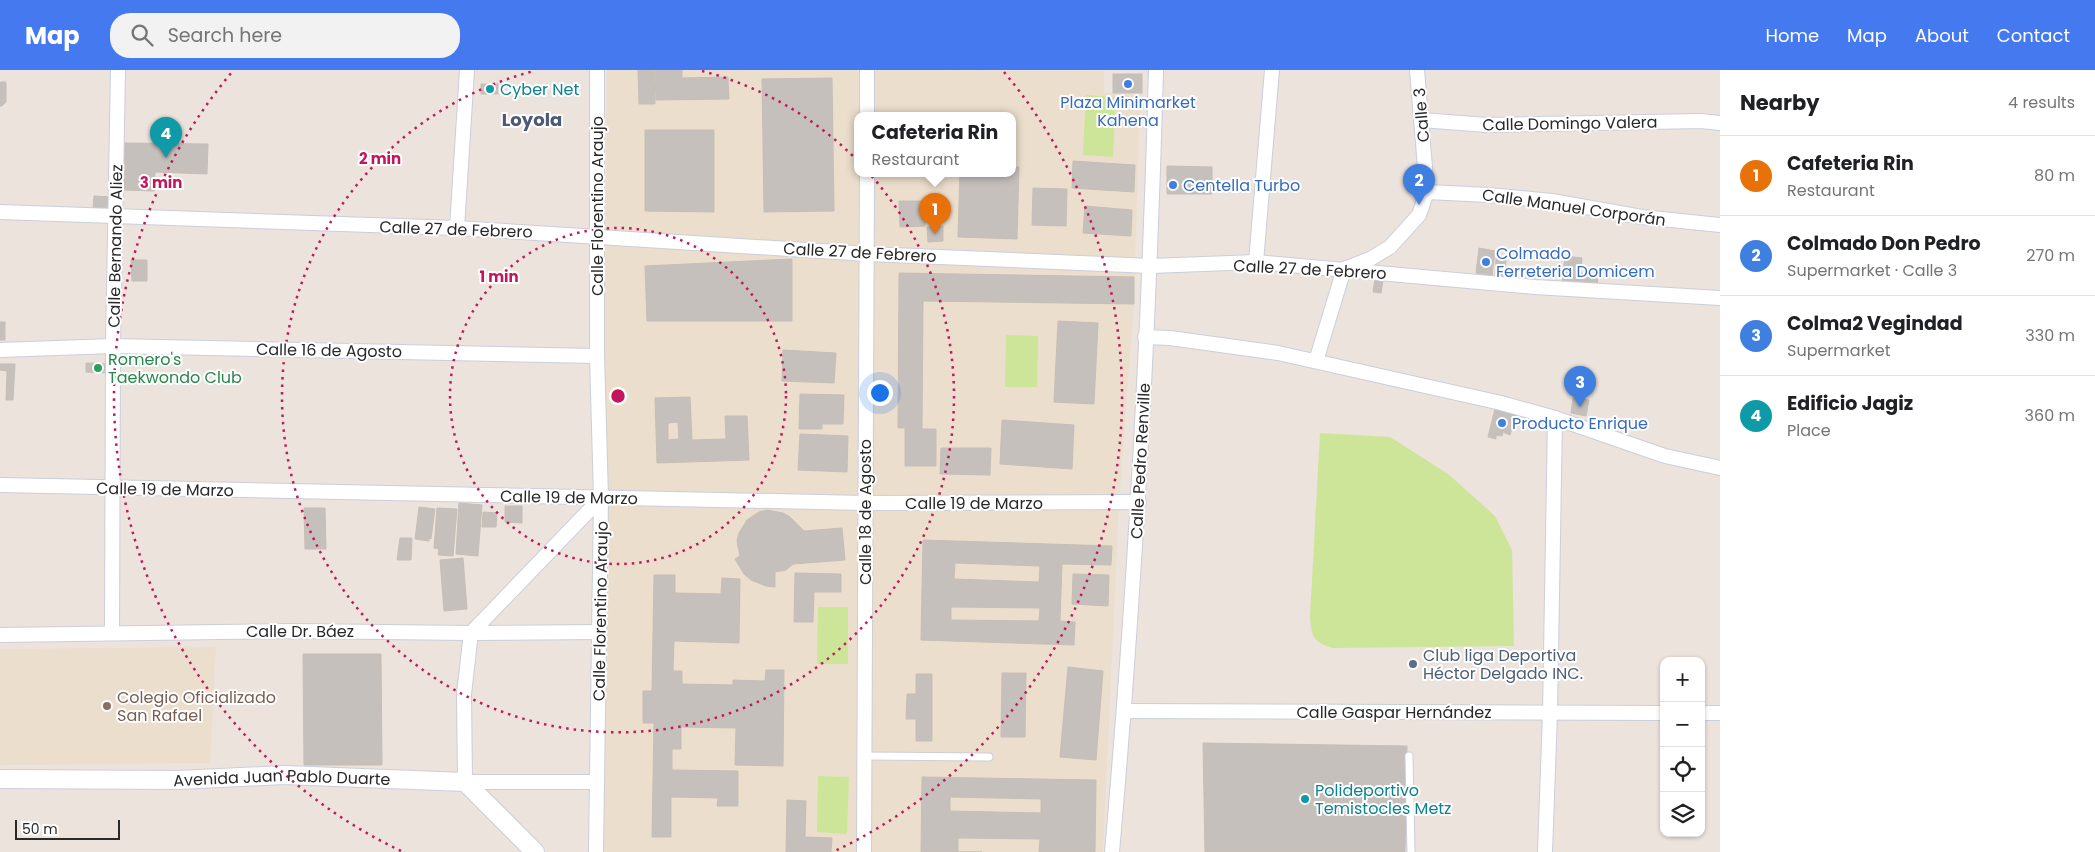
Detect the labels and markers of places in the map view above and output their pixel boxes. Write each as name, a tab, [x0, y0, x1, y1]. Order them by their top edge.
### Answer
place label: Cyber Net	[500, 78, 580, 101]
marker: Plaza Minimarket Kahena	[1122, 78, 1134, 90]
marker: Cyber Net	[484, 83, 496, 95]
place label: Plaza Minimarket Kahena	[1060, 91, 1196, 132]
pin: 4	[150, 117, 182, 158]
pin: 2	[1403, 164, 1435, 205]
place label: Centella Turbo	[1183, 174, 1300, 197]
marker: Centella Turbo	[1167, 179, 1179, 191]
pin: 1	[919, 193, 951, 234]
place label: Colmado Ferreteria Domicem	[1496, 242, 1655, 283]
marker: Colmado Ferreteria Domicem	[1480, 256, 1492, 268]
place label: Romero's Taekwondo Club	[108, 348, 242, 389]
marker: Romero's Taekwondo Club	[92, 362, 104, 374]
pin: 3	[1564, 366, 1596, 407]
centre of rings	[609, 387, 627, 405]
place label: Producto Enrique	[1512, 412, 1648, 435]
marker: Producto Enrique	[1496, 417, 1508, 429]
place label: Club liga Deportiva Héctor Delgado INC.	[1423, 644, 1583, 685]
marker: Club liga Deportiva Héctor Delgado INC.	[1407, 658, 1419, 670]
place label: Colegio Oficializado San Rafael	[117, 686, 276, 727]
marker: Colegio Oficializado San Rafael	[101, 700, 113, 712]
place label: Polideportivo Temistocles Metz	[1315, 779, 1451, 820]
marker: Polideportivo Temistocles Metz	[1299, 793, 1311, 805]

